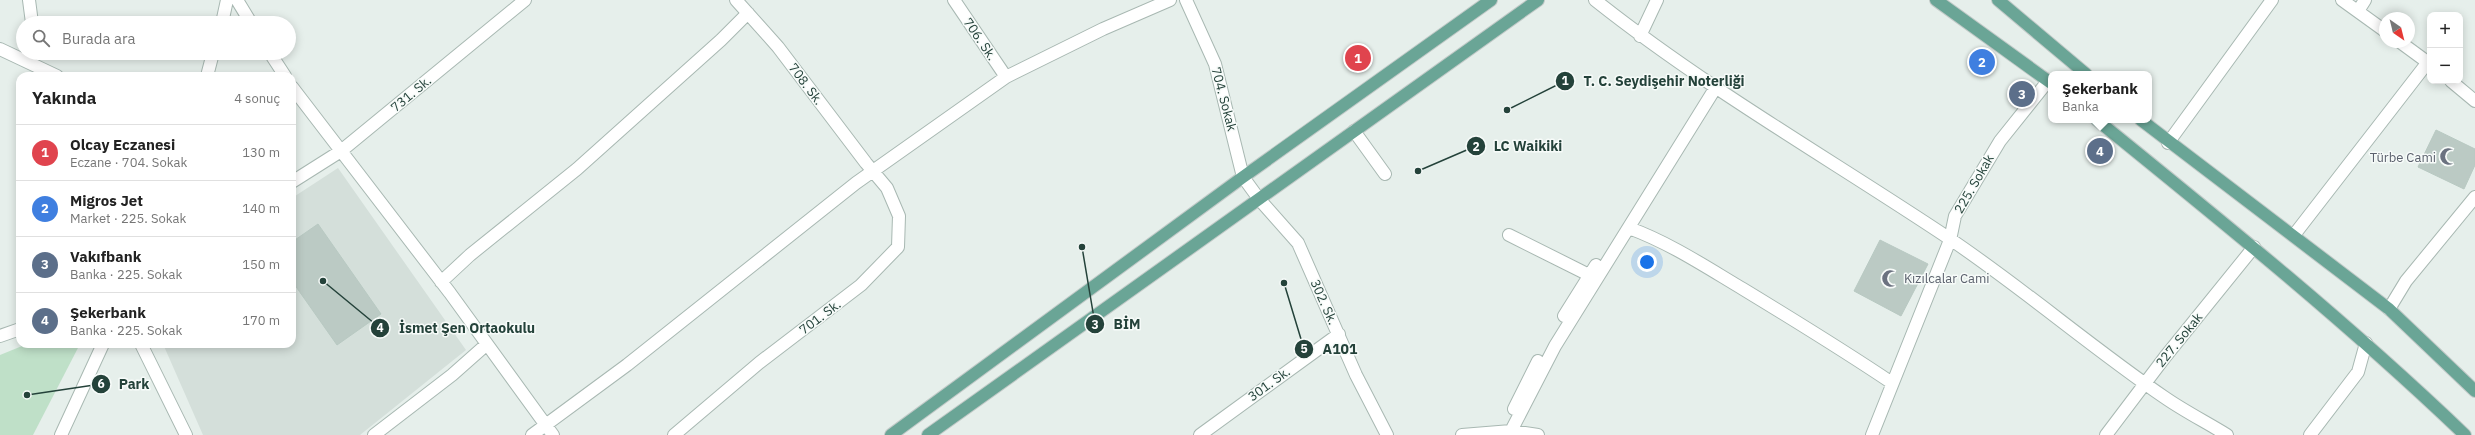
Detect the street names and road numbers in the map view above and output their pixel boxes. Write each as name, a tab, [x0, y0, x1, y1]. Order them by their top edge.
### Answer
street label: 706. Sk.	[960, 14, 1000, 64]
street label: 708. Sk.	[785, 60, 827, 108]
street label: 704. Sokak	[1207, 65, 1241, 133]
street label: 731. Sk.	[387, 72, 435, 116]
street label: 225. Sokak	[1950, 151, 1998, 217]
street label: 302. Sk.	[1306, 277, 1342, 327]
street label: 701. Sk.	[796, 296, 844, 338]
street label: 227. Sokak	[2152, 309, 2206, 371]
street label: 301. Sk.	[1245, 363, 1293, 405]

